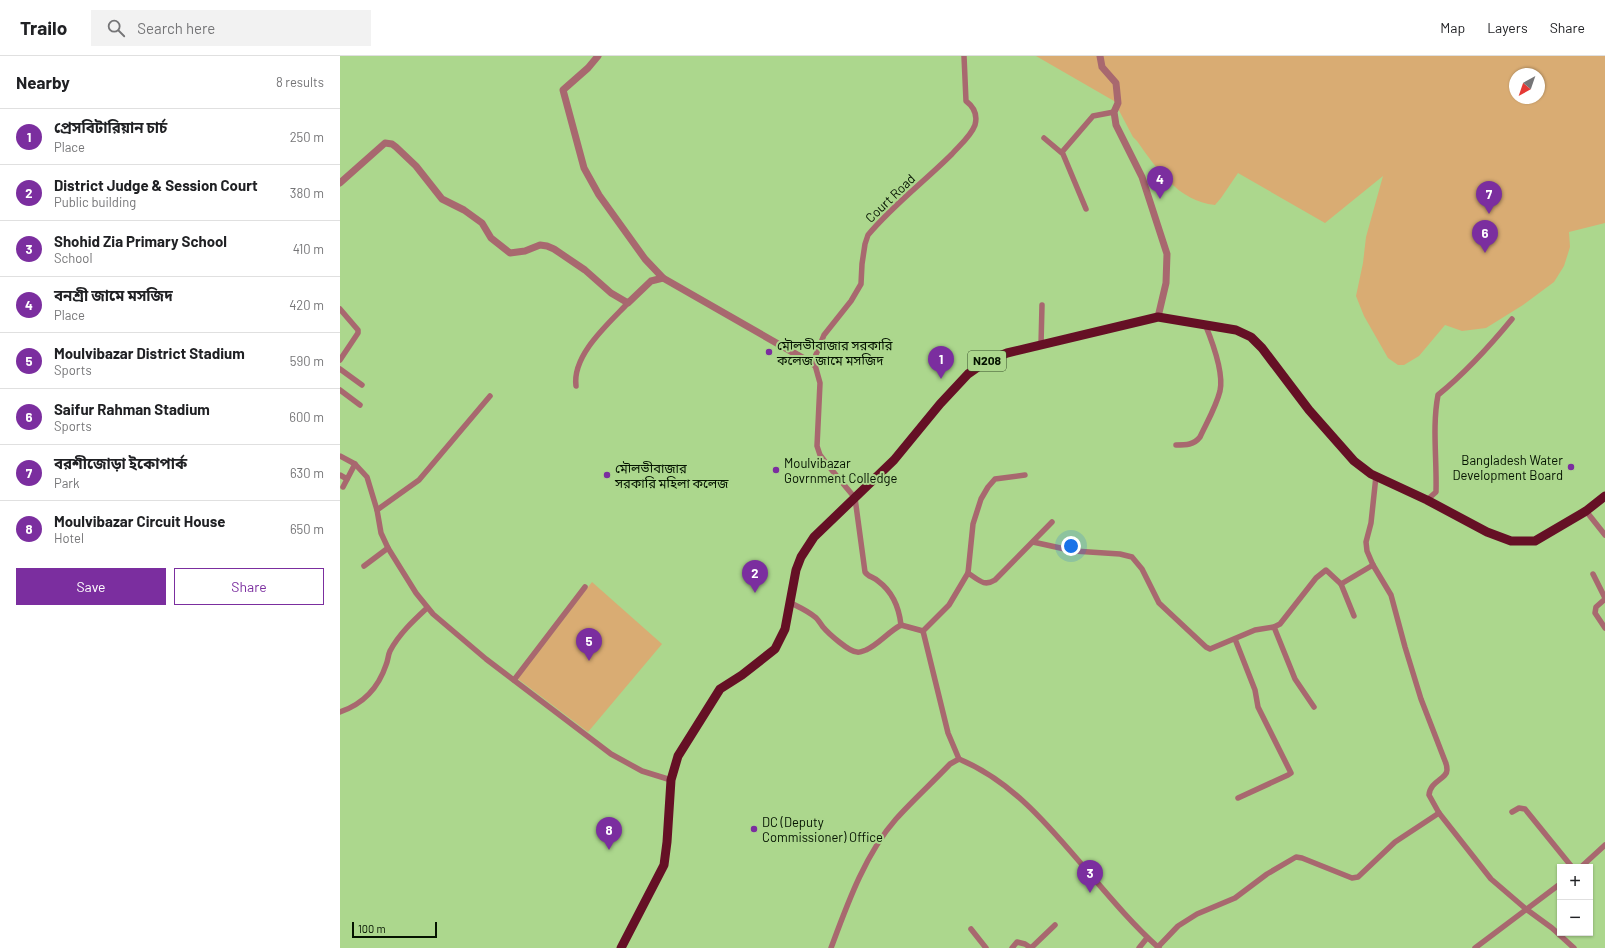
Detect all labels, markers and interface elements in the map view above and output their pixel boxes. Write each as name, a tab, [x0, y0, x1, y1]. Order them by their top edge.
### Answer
search box	[91, 10, 371, 46]
text: Trailo	[20, 16, 67, 39]
icon: search	[105, 17, 127, 39]
text: Search here	[137, 19, 215, 37]
text: Map	[1440, 19, 1465, 36]
text: Layers	[1487, 19, 1528, 36]
text: Share	[1550, 19, 1585, 36]
north arrow	[1509, 68, 1545, 104]
text: Nearby	[16, 72, 70, 92]
text: 8 results	[276, 74, 324, 90]
text: প্রেসবিটারিয়ান চার্চ	[54, 118, 167, 136]
text: 1	[27, 129, 31, 145]
text: 250 m	[290, 129, 324, 145]
text: Place	[54, 139, 85, 155]
pin: 4	[1147, 166, 1173, 199]
street label: Court Road	[862, 170, 918, 226]
text: District Judge & Session Court	[54, 176, 258, 194]
pin: 7	[1476, 181, 1502, 214]
text: 2	[25, 185, 33, 201]
text: 380 m	[290, 185, 324, 201]
text: Public building	[54, 194, 136, 210]
pin: 6	[1472, 220, 1498, 253]
text: Shohid Zia Primary School	[54, 232, 227, 250]
text: 3	[25, 241, 33, 257]
text: 410 m	[293, 241, 324, 257]
text: School	[54, 250, 92, 266]
text: বনশ্রী জামে মসজিদ	[54, 286, 173, 304]
text: 4	[25, 297, 33, 313]
text: 420 m	[289, 297, 324, 313]
text: Place	[54, 307, 85, 323]
place label: মৌলভীবাজার সরকারি কলেজ জামে মসজিদ	[776, 337, 893, 368]
text: Moulvibazar District Stadium	[54, 344, 245, 362]
pin: 1	[928, 346, 954, 379]
marker: মৌলভীবাজার সরকারি কলেজ জামে মসজিদ	[764, 347, 774, 357]
road number: N208	[968, 351, 1006, 371]
text: 5	[25, 353, 33, 369]
text: 590 m	[290, 353, 324, 369]
text: Sports	[54, 362, 92, 378]
text: Saifur Rahman Stadium	[54, 400, 210, 418]
text: 6	[26, 409, 32, 425]
text: 600 m	[289, 409, 324, 425]
text: Sports	[54, 418, 92, 434]
place label: Bangladesh Water Development Board	[1452, 452, 1563, 483]
text: বরশীজোড়া ইকোপার্ক	[54, 454, 187, 472]
place label: Moulvibazar Govrnment Colledge	[784, 455, 898, 486]
place label: মৌলভীবাজার সরকারি মহিলা কলেজ	[614, 460, 729, 491]
marker: Bangladesh Water Development Board	[1566, 462, 1576, 472]
text: 7	[26, 465, 32, 481]
text: 630 m	[290, 465, 324, 481]
marker: Moulvibazar Govrnment Colledge	[771, 465, 781, 475]
marker: মৌলভীবাজার সরকারি মহিলা কলেজ	[602, 470, 612, 480]
text: Park	[54, 475, 80, 491]
text: Moulvibazar Circuit House	[54, 512, 225, 530]
text: 8	[25, 521, 33, 537]
text: 650 m	[290, 521, 324, 537]
text: Hotel	[54, 530, 84, 546]
your location	[1061, 536, 1081, 556]
pin: 2	[742, 560, 768, 593]
button: Save	[16, 568, 166, 605]
button: Share	[174, 568, 324, 605]
pin: 5	[576, 628, 602, 661]
place label: DC (Deputy Commissioner) Office	[762, 814, 883, 845]
pin: 8	[596, 817, 622, 850]
marker: DC (Deputy Commissioner) Office	[749, 824, 759, 834]
pin: 3	[1077, 860, 1103, 893]
map controls	[1557, 864, 1593, 936]
button: +	[1557, 864, 1593, 900]
button: −	[1557, 900, 1593, 936]
scale bar	[352, 920, 437, 939]
text: 100 m	[358, 922, 386, 935]

